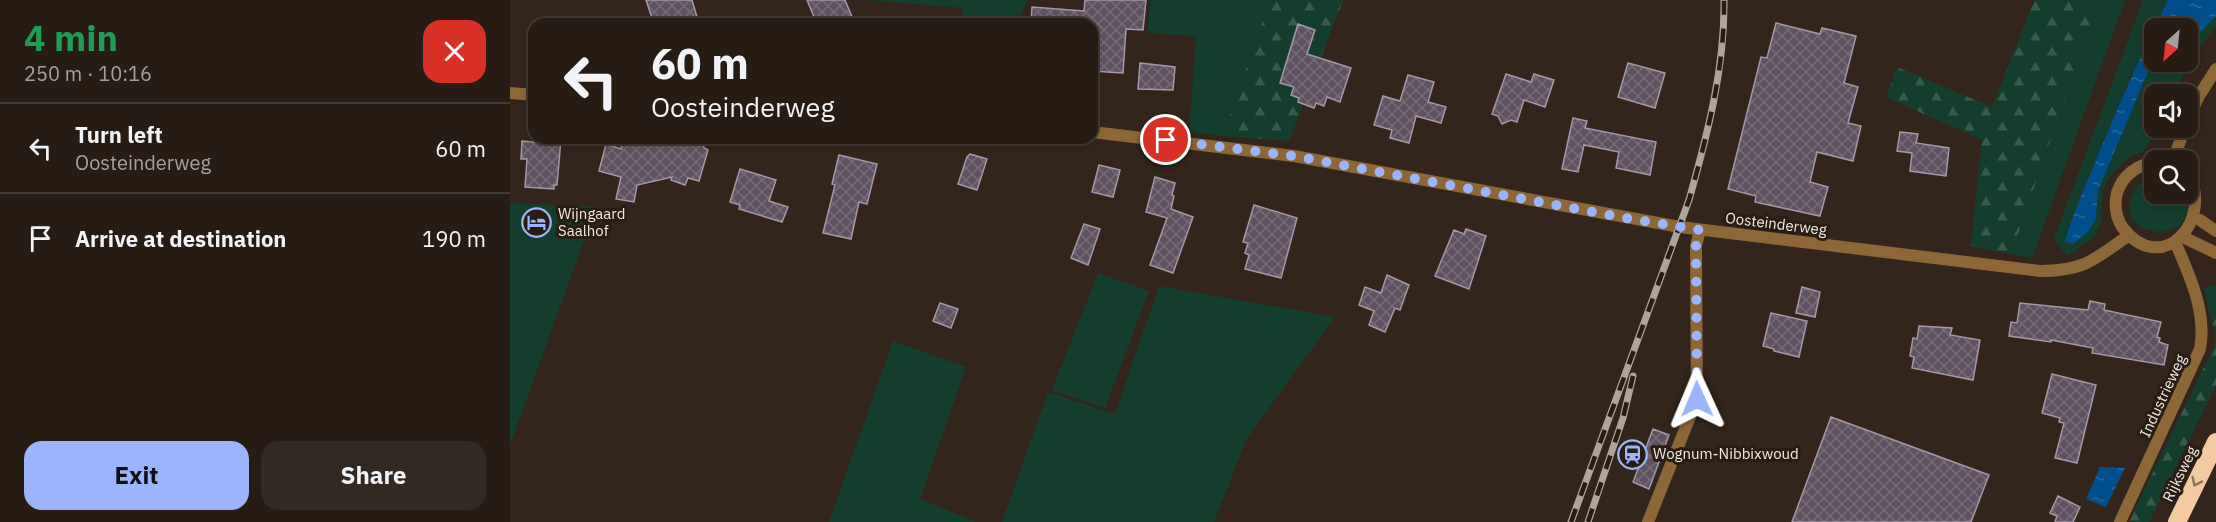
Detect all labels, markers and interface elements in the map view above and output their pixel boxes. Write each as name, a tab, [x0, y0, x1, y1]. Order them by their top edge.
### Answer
text: 4 min	[24, 14, 118, 61]
north arrow	[2144, 18, 2198, 72]
map controls	[2144, 18, 2198, 204]
button: close	[423, 20, 486, 83]
text: 60 m	[651, 36, 749, 91]
icon: left	[552, 42, 630, 120]
text: 250 m · 10:16	[24, 60, 152, 87]
button: sound	[2144, 84, 2198, 138]
text: Oosteinderweg	[651, 89, 835, 124]
pin	[1140, 114, 1191, 165]
text: Turn left	[75, 120, 163, 149]
icon: arrive	[1149, 123, 1182, 156]
icon: left	[24, 132, 57, 165]
text: 60 m	[435, 134, 486, 163]
text: Oosteinderweg	[75, 149, 211, 176]
button: search	[2144, 150, 2198, 204]
place label: Wijngaard Saalhof	[558, 204, 625, 240]
hotel icon: Wijngaard Saalhof	[521, 207, 553, 239]
street label: Oosteinderweg	[1724, 208, 1828, 239]
icon: arrive	[24, 222, 57, 255]
text: Arrive at destination	[75, 224, 286, 253]
text: 190 m	[422, 224, 486, 253]
street label: Industrieweg	[2135, 351, 2190, 440]
position arrow	[1665, 367, 1729, 431]
station icon: Wognum-Nibbixwoud	[1616, 438, 1648, 470]
button: Exit	[24, 441, 249, 510]
button: Share	[261, 441, 486, 510]
street label: Rijksweg	[2158, 443, 2201, 505]
place label: Wognum-Nibbixwoud	[1653, 444, 1799, 463]
one-way arrow	[2192, 475, 2204, 486]

